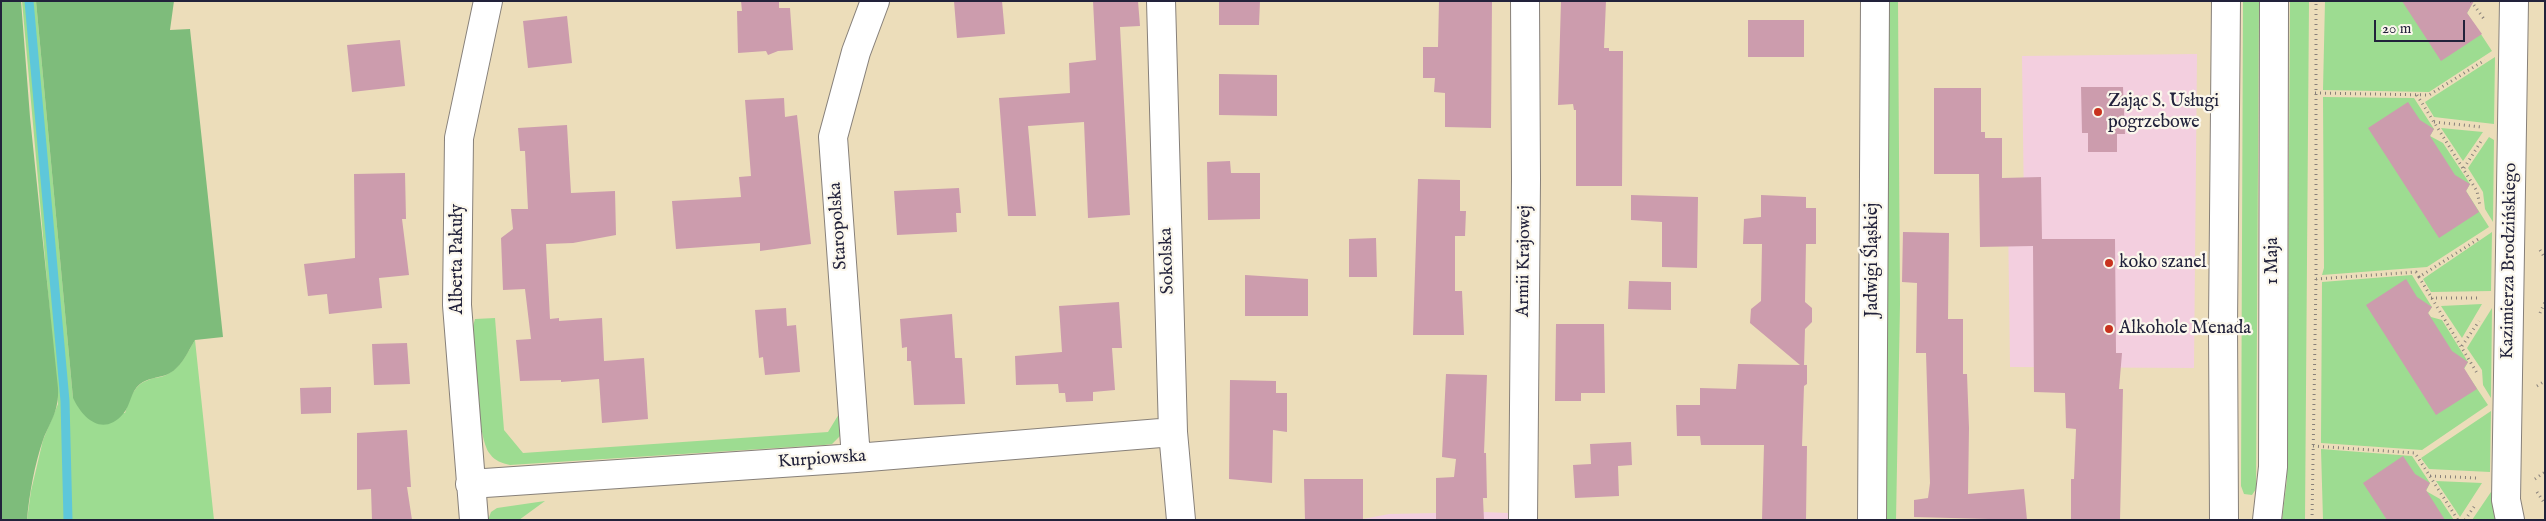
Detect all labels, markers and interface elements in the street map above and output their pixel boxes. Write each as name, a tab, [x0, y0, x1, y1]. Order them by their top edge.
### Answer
scale bar	[2376, 10, 2467, 42]
text: 20 m	[2382, 19, 2411, 38]
place label: Zając S. Usługi pogrzebowe	[2108, 91, 2219, 134]
marker: Zając S. Usługi pogrzebowe	[2092, 106, 2104, 118]
street label: Kazimierza Brodzińskiego	[2497, 163, 2523, 359]
street label: Staropolska	[825, 182, 853, 270]
street label: Jadwigi Śląskiej	[1862, 203, 1884, 317]
street label: Alberta Pakuły	[447, 204, 469, 314]
street label: Armii Krajowej	[1513, 205, 1537, 317]
street label: Sokolska	[1156, 227, 1180, 295]
street label: 1 Maja	[2262, 237, 2284, 285]
place label: koko szanel	[2119, 252, 2206, 274]
marker: koko szanel	[2103, 257, 2115, 269]
place label: Alkohole Menada	[2119, 318, 2251, 340]
marker: Alkohole Menada	[2103, 323, 2115, 335]
street label: Kurpiowska	[777, 446, 867, 474]

